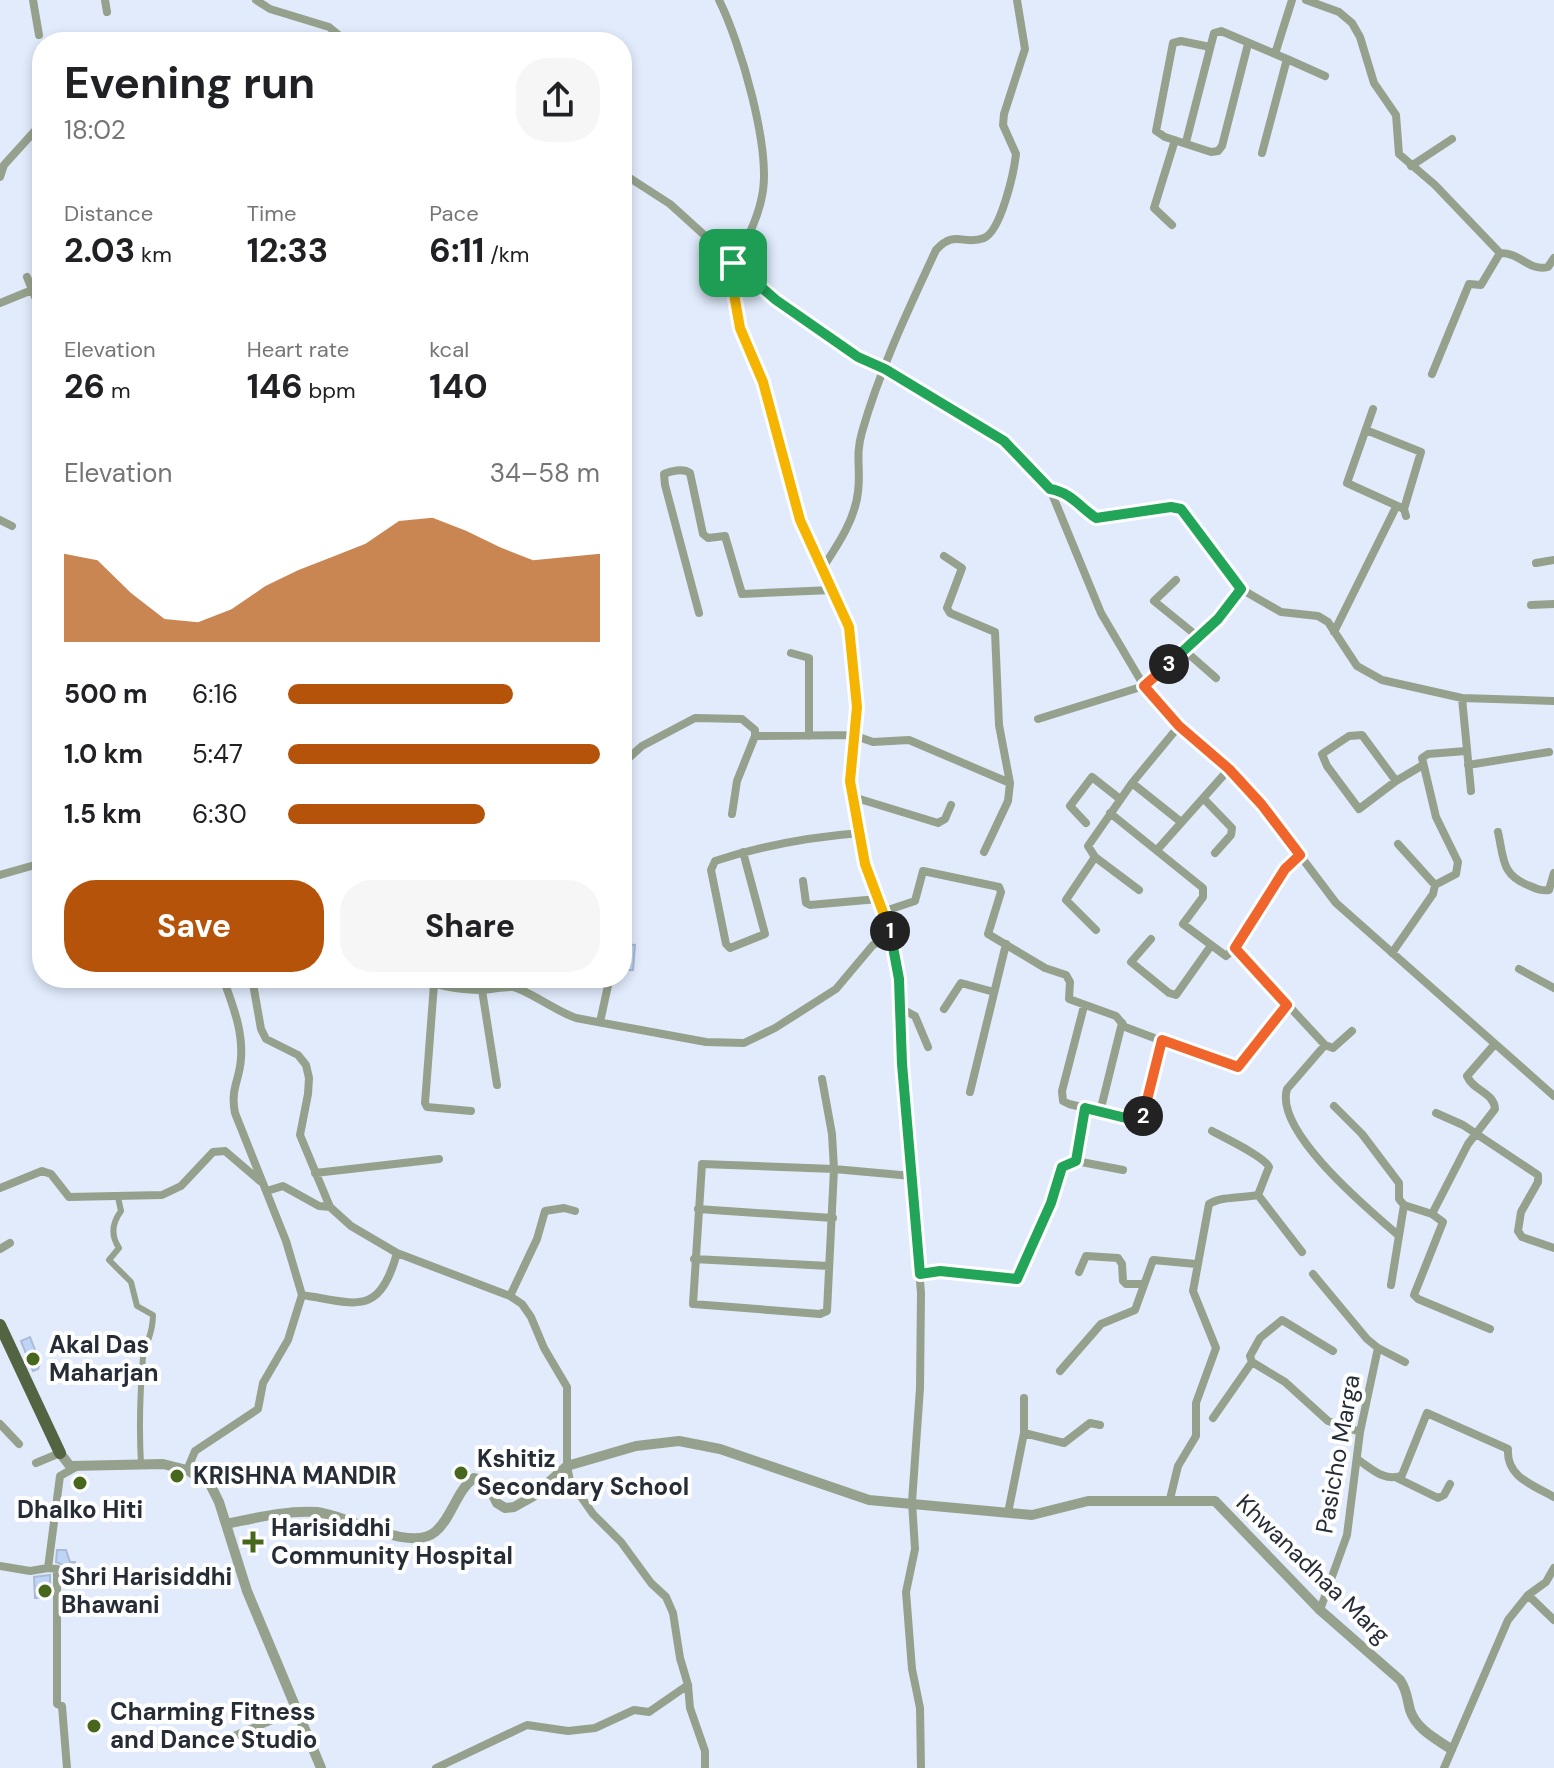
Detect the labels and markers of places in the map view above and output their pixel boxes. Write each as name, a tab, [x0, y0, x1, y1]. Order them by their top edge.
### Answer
pin	[699, 229, 767, 297]
pin: 3	[1149, 644, 1189, 684]
pin: 1	[870, 911, 910, 951]
pin: 2	[1123, 1096, 1163, 1136]
place label: Akal Das Maharjan	[49, 1329, 159, 1388]
marker: Akal Das Maharjan	[24, 1350, 42, 1368]
place label: Kshitiz Secondary School	[477, 1443, 689, 1502]
place label: KRISHNA MANDIR	[193, 1460, 397, 1491]
marker: Kshitiz Secondary School	[452, 1464, 470, 1482]
marker: KRISHNA MANDIR	[168, 1467, 186, 1485]
marker: Dhalko Hiti	[71, 1474, 89, 1492]
place label: Dhalko Hiti	[17, 1494, 143, 1525]
place label: Harisiddhi Community Hospital	[271, 1512, 513, 1571]
marker: Harisiddhi Community Hospital	[242, 1531, 264, 1553]
place label: Shri Harisiddhi Bhawani	[61, 1561, 232, 1620]
marker: Shri Harisiddhi Bhawani	[36, 1582, 54, 1600]
place label: Charming Fitness and Dance Studio	[110, 1696, 317, 1755]
marker: Charming Fitness and Dance Studio	[85, 1717, 103, 1735]

